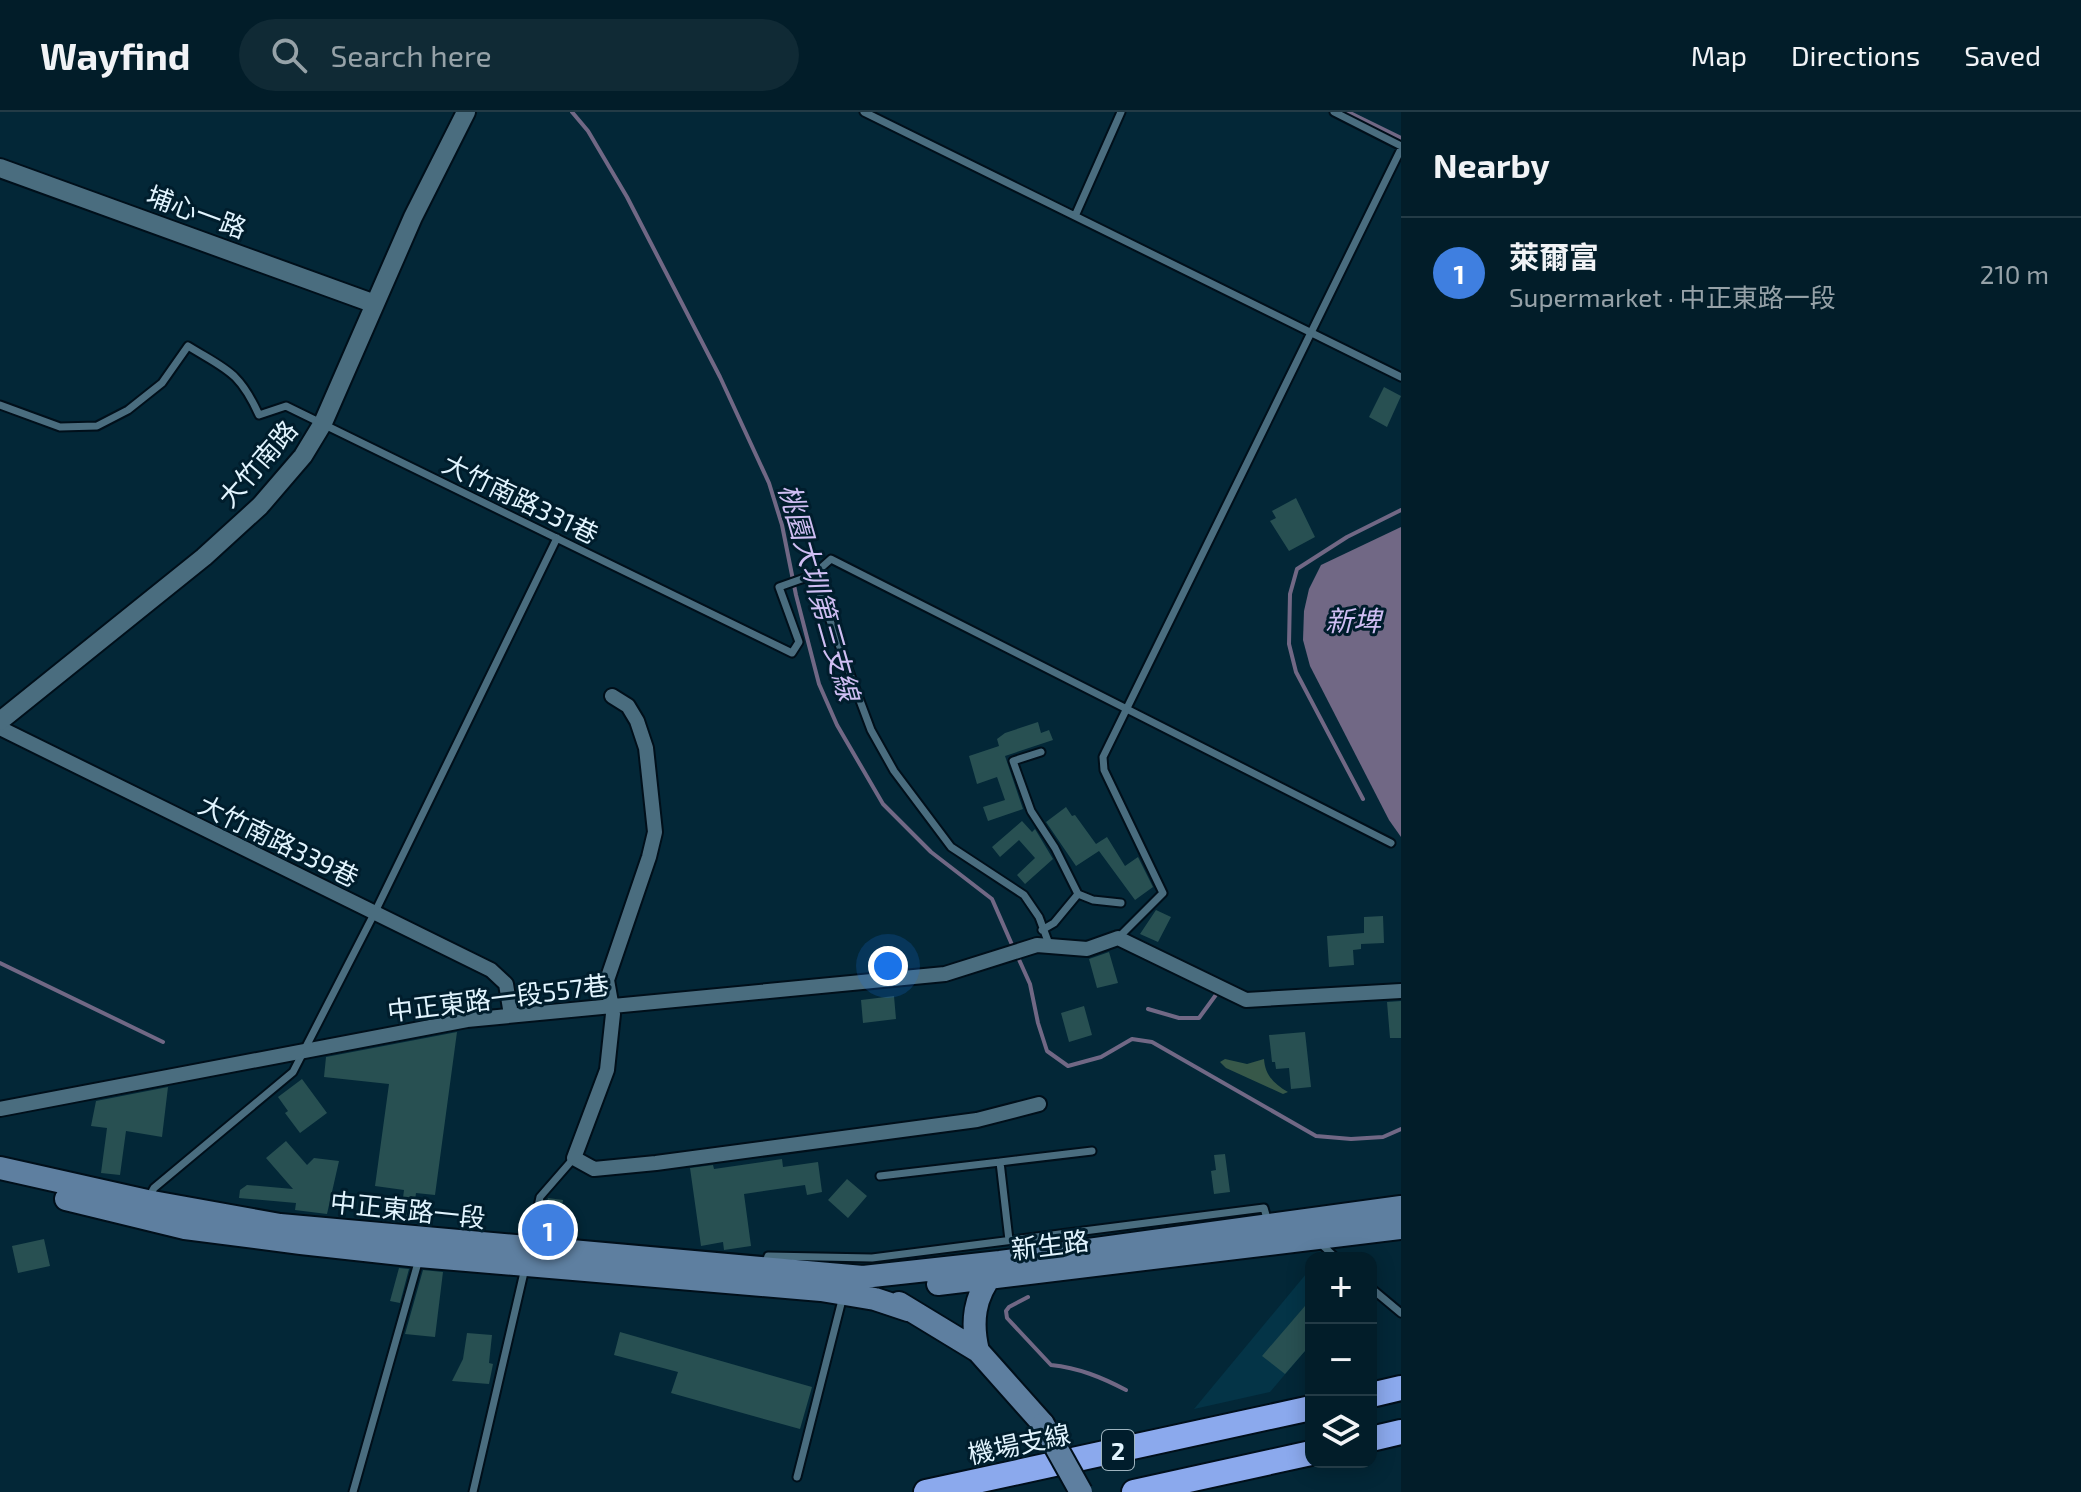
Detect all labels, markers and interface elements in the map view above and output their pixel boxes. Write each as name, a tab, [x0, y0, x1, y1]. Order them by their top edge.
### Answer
search box	[239, 19, 799, 91]
text: Wayfind	[40, 32, 191, 78]
icon: search	[267, 33, 311, 77]
text: Search here	[331, 37, 492, 73]
text: Map	[1691, 38, 1747, 72]
text: Directions	[1791, 38, 1920, 72]
text: Saved	[1964, 38, 2041, 72]
text: Nearby	[1433, 144, 1550, 185]
street label: 埔心一路	[143, 179, 251, 243]
text: 萊爾富	[1509, 238, 1599, 274]
text: 1	[1453, 258, 1465, 289]
text: 210 m	[1980, 258, 2049, 289]
text: Supermarket · 中正東路一段	[1509, 281, 1836, 312]
street label: 大竹南路	[211, 414, 303, 512]
street label: 大竹南路331巷	[438, 447, 604, 549]
water label: 桃園大圳第三支線	[773, 480, 868, 707]
water label: 新埤	[1325, 603, 1384, 637]
street label: 大竹南路339巷	[194, 788, 364, 892]
your location	[868, 946, 908, 986]
street label: 中正東路一段557巷	[385, 968, 611, 1026]
street label: 中正東路一段	[329, 1185, 487, 1233]
pin: 1	[522, 1200, 574, 1260]
street label: 新生路	[1009, 1224, 1091, 1264]
map controls	[1305, 1252, 1377, 1468]
button: +	[1305, 1252, 1377, 1324]
button: −	[1305, 1324, 1377, 1396]
button: layers	[1305, 1396, 1377, 1468]
street label: 機場支線	[965, 1417, 1073, 1469]
road number: 2	[1102, 1430, 1134, 1470]

